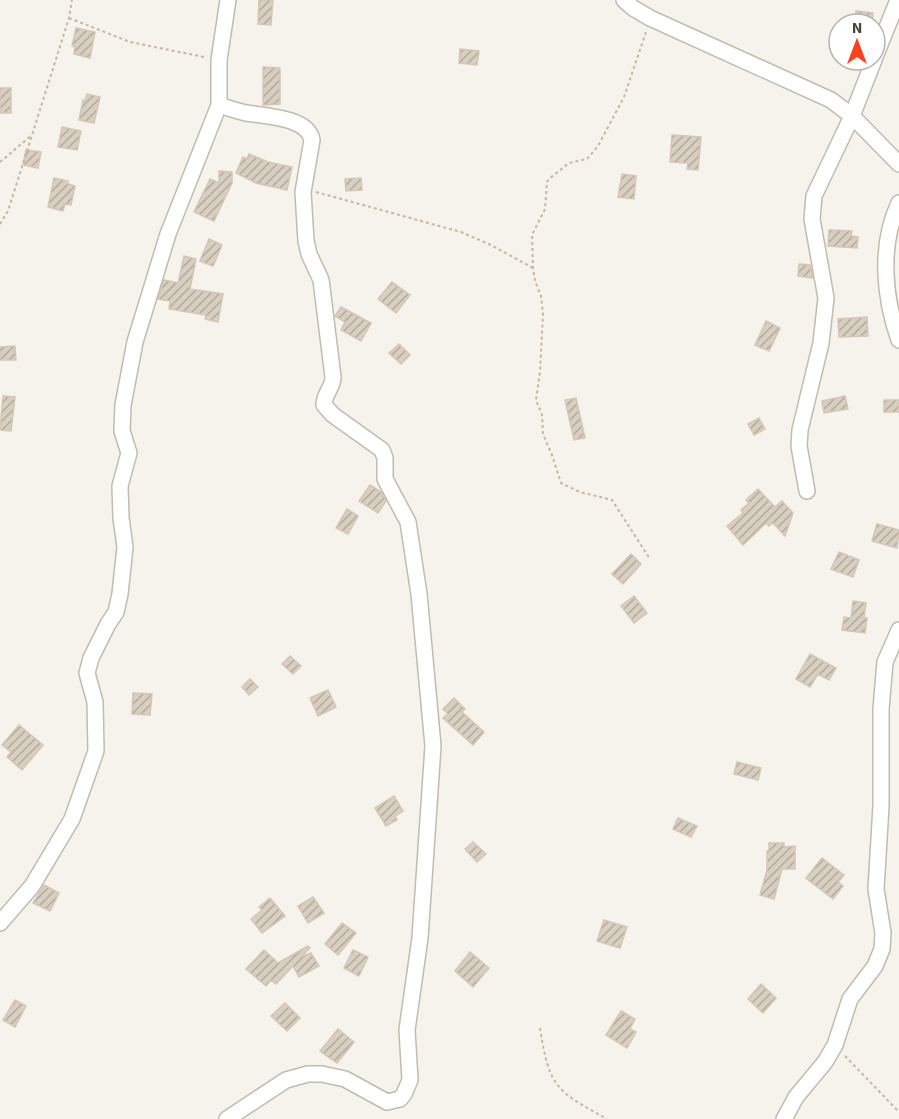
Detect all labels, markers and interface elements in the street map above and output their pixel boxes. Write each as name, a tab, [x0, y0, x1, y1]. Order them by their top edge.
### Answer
north arrow	[827, 12, 887, 72]
text: N	[852, 17, 862, 39]

